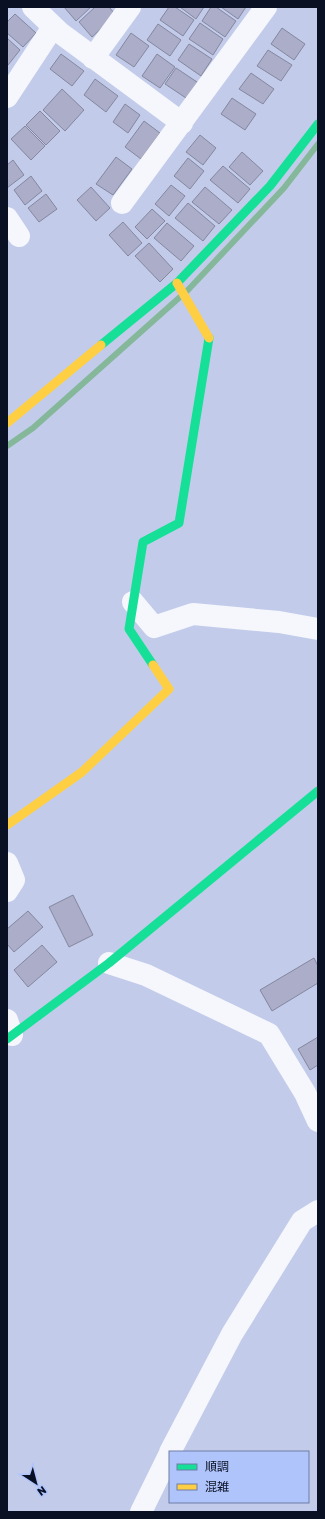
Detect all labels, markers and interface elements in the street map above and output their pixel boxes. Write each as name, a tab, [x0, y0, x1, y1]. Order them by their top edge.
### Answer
legend	[169, 1451, 309, 1503]
text: 順調	[205, 1460, 229, 1474]
north arrow	[16, 1463, 56, 1503]
text: 混雑	[205, 1480, 229, 1494]
text: N	[34, 1483, 49, 1498]

